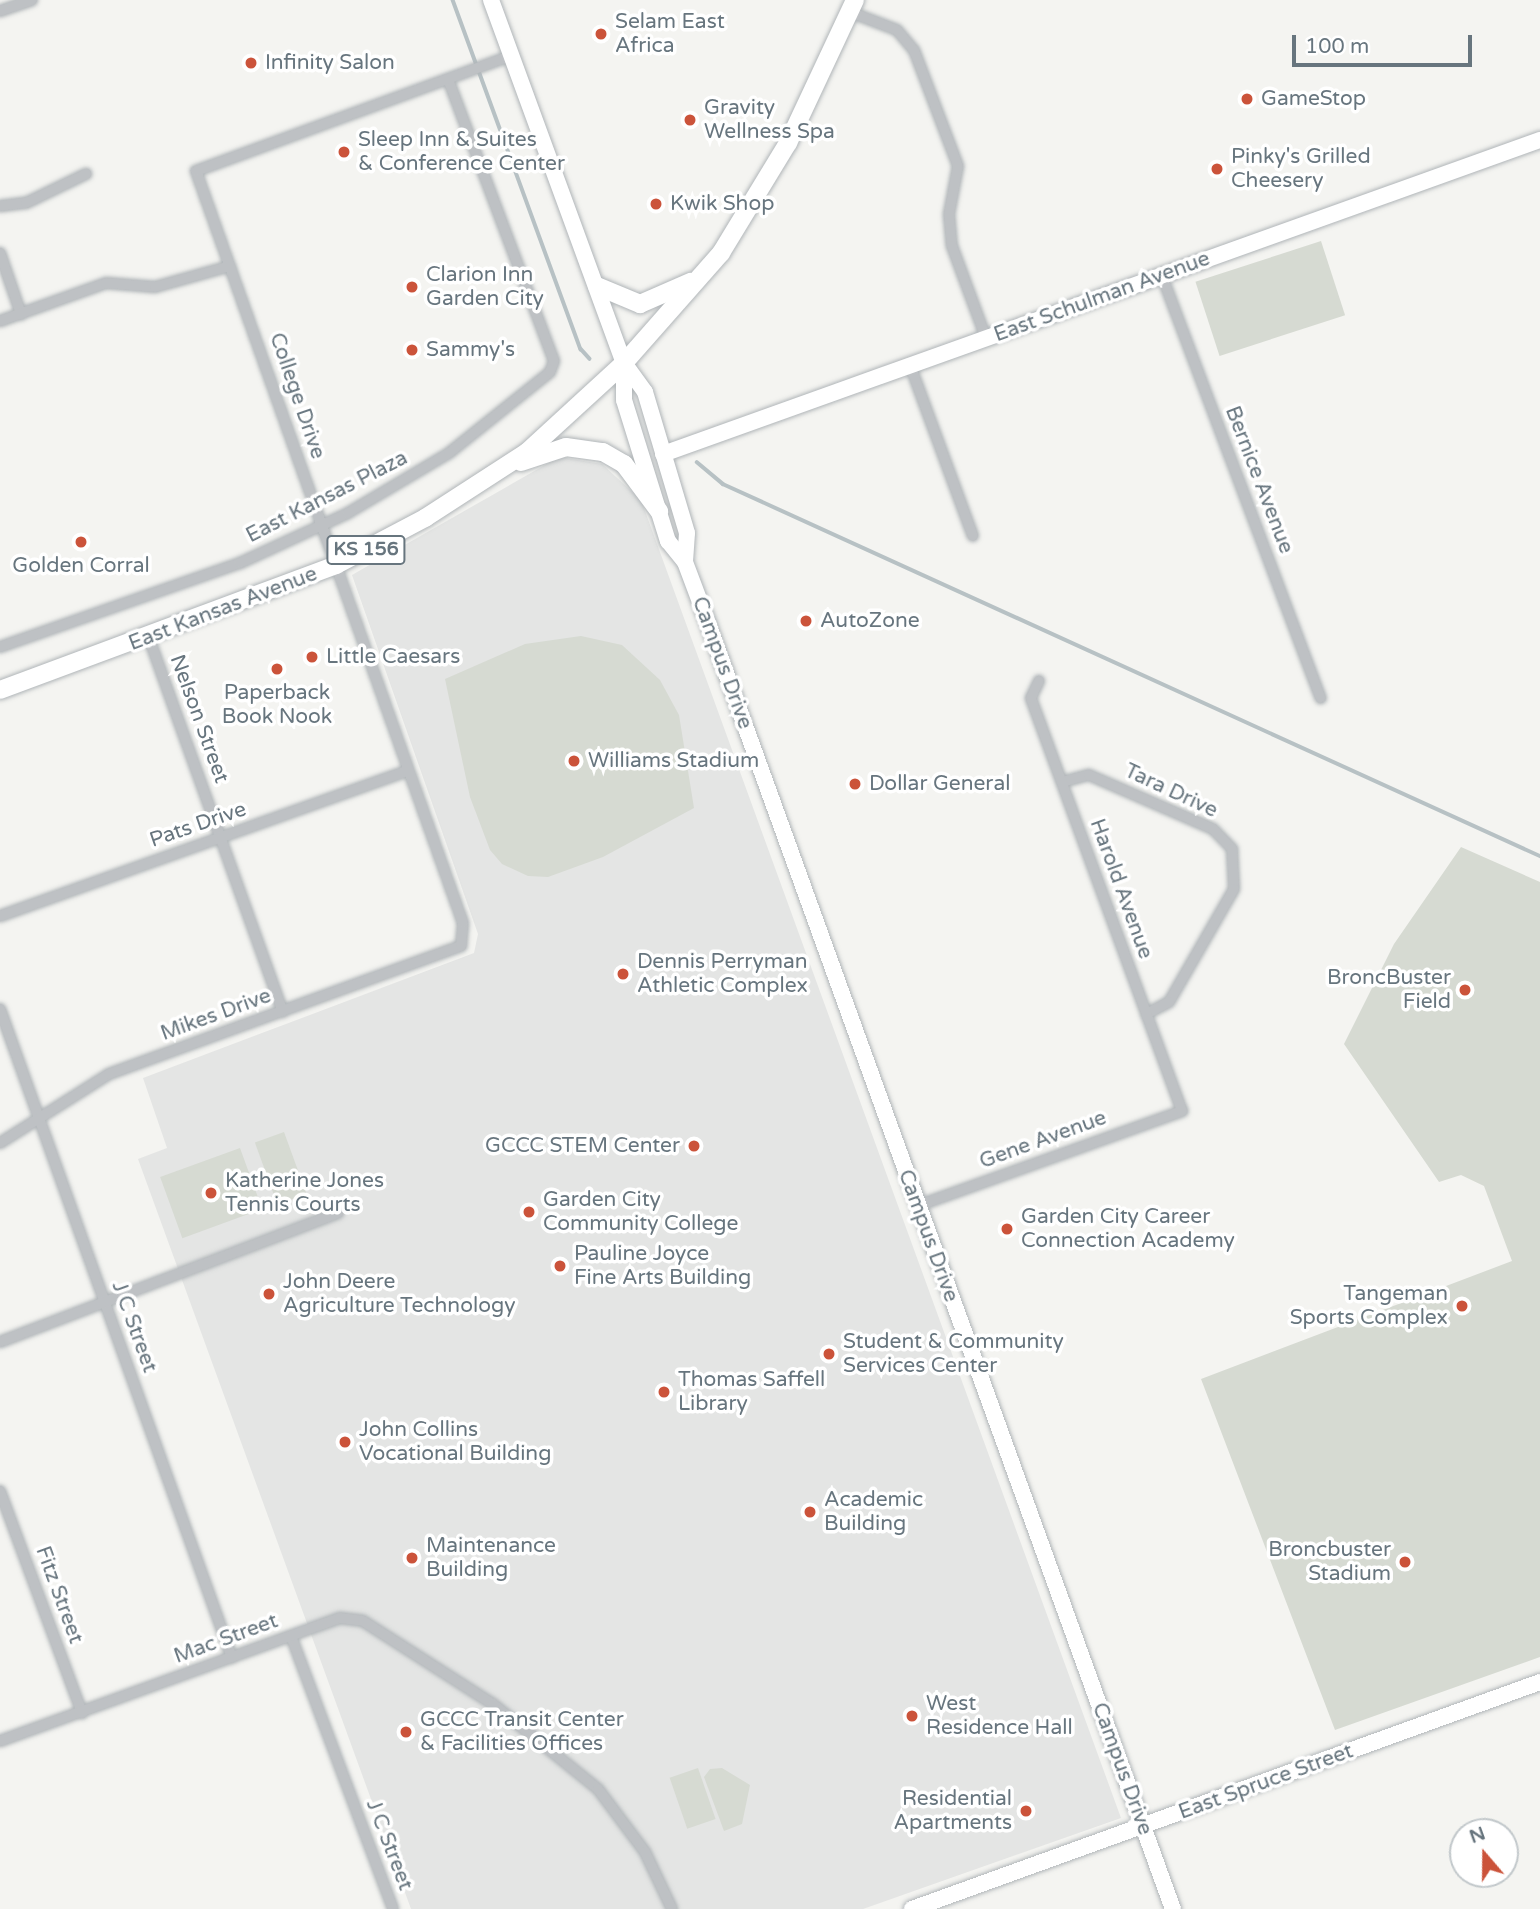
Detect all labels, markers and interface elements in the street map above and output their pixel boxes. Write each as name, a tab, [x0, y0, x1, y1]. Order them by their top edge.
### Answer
place label: Selam East Africa	[615, 9, 725, 59]
scale bar	[1295, 21, 1475, 65]
marker: Selam East Africa	[593, 26, 609, 42]
text: 100 m	[1305, 34, 1369, 59]
place label: Infinity Salon	[265, 50, 395, 76]
marker: Infinity Salon	[243, 55, 259, 71]
place label: GameStop	[1261, 86, 1366, 112]
marker: GameStop	[1239, 91, 1255, 107]
place label: Gravity Wellness Spa	[704, 95, 835, 145]
marker: Gravity Wellness Spa	[682, 112, 698, 128]
place label: Sleep Inn & Suites & Conference Center	[358, 127, 565, 177]
marker: Sleep Inn & Suites & Conference Center	[336, 144, 352, 160]
place label: Pinky's Grilled Cheesery	[1231, 144, 1371, 194]
marker: Pinky's Grilled Cheesery	[1209, 161, 1225, 177]
place label: Kwik Shop	[670, 191, 774, 217]
marker: Kwik Shop	[648, 196, 664, 212]
street label: East Schulman Avenue	[991, 246, 1213, 348]
place label: Clarion Inn Garden City	[426, 262, 544, 312]
marker: Clarion Inn Garden City	[404, 279, 420, 295]
street label: College Drive	[264, 330, 330, 462]
place label: Sammy's	[426, 337, 515, 363]
marker: Sammy's	[404, 342, 420, 358]
street label: Bernice Avenue	[1219, 403, 1299, 557]
street label: East Kansas Plaza	[242, 445, 412, 549]
marker: Golden Corral	[73, 534, 89, 550]
road number: KS 156	[326, 534, 406, 566]
place label: Golden Corral	[12, 553, 150, 579]
street label: East Kansas Avenue	[125, 561, 321, 657]
street label: Campus Drive	[686, 593, 758, 733]
place label: AutoZone	[820, 608, 920, 634]
marker: AutoZone	[798, 613, 814, 629]
place label: Little Caesars	[326, 644, 460, 670]
marker: Little Caesars	[304, 649, 320, 665]
street label: Nelson Street	[164, 651, 234, 787]
marker: Paperback Book Nook	[269, 661, 285, 677]
place label: Paperback Book Nook	[222, 680, 332, 730]
place label: Williams Stadium	[588, 748, 759, 774]
marker: Williams Stadium	[566, 753, 582, 769]
street label: Tara Drive	[1120, 758, 1222, 824]
place label: Dollar General	[869, 771, 1010, 797]
marker: Dollar General	[847, 776, 863, 792]
street label: Pats Drive	[146, 797, 250, 853]
street label: Harold Avenue	[1084, 816, 1158, 962]
place label: Dennis Perryman Athletic Complex	[637, 949, 808, 999]
place label: BroncBuster Field	[1327, 965, 1451, 1015]
marker: Dennis Perryman Athletic Complex	[615, 966, 631, 982]
marker: BroncBuster Field	[1457, 982, 1473, 998]
street label: Mikes Drive	[157, 983, 275, 1047]
street label: Gene Avenue	[976, 1105, 1110, 1175]
place label: GCCC STEM Center	[485, 1133, 680, 1159]
marker: GCCC STEM Center	[686, 1138, 702, 1154]
street label: Campus Drive	[892, 1166, 964, 1306]
place label: Katherine Jones Tennis Courts	[225, 1168, 384, 1218]
marker: Katherine Jones Tennis Courts	[203, 1185, 219, 1201]
place label: Garden City Community College	[543, 1187, 738, 1237]
marker: Garden City Community College	[521, 1204, 537, 1220]
place label: Garden City Career Connection Academy	[1021, 1204, 1235, 1254]
marker: Garden City Career Connection Academy	[999, 1221, 1015, 1237]
place label: Pauline Joyce Fine Arts Building	[574, 1241, 751, 1291]
marker: Pauline Joyce Fine Arts Building	[552, 1258, 568, 1274]
place label: John Deere Agriculture Technology	[283, 1269, 515, 1319]
street label: J C Street	[106, 1278, 162, 1376]
place label: Tangeman Sports Complex	[1290, 1281, 1448, 1331]
marker: John Deere Agriculture Technology	[261, 1286, 277, 1302]
marker: Tangeman Sports Complex	[1454, 1298, 1470, 1314]
place label: Student & Community Services Center	[843, 1329, 1064, 1379]
marker: Student & Community Services Center	[821, 1346, 837, 1362]
place label: Thomas Saffell Library	[678, 1367, 825, 1417]
marker: Thomas Saffell Library	[656, 1384, 672, 1400]
place label: John Collins Vocational Building	[359, 1417, 551, 1467]
marker: John Collins Vocational Building	[337, 1434, 353, 1450]
place label: Academic Building	[824, 1487, 923, 1537]
marker: Academic Building	[802, 1504, 818, 1520]
place label: Maintenance Building	[426, 1533, 556, 1583]
place label: Broncbuster Stadium	[1268, 1537, 1391, 1587]
street label: Fitz Street	[30, 1543, 88, 1647]
marker: Maintenance Building	[404, 1550, 420, 1566]
marker: Broncbuster Stadium	[1397, 1554, 1413, 1570]
street label: Mac Street	[171, 1609, 281, 1669]
place label: West Residence Hall	[926, 1691, 1073, 1741]
street label: Campus Drive	[1086, 1699, 1158, 1839]
place label: GCCC Transit Center & Facilities Offices	[420, 1707, 624, 1757]
marker: West Residence Hall	[904, 1708, 920, 1724]
marker: GCCC Transit Center & Facilities Offices	[398, 1724, 414, 1740]
street label: East Spruce Street	[1175, 1739, 1357, 1825]
place label: Residential Apartments	[894, 1786, 1012, 1836]
street label: J C Street	[360, 1796, 418, 1894]
marker: Residential Apartments	[1018, 1803, 1034, 1819]
north arrow	[1449, 1818, 1519, 1888]
text: N	[1467, 1822, 1488, 1848]

